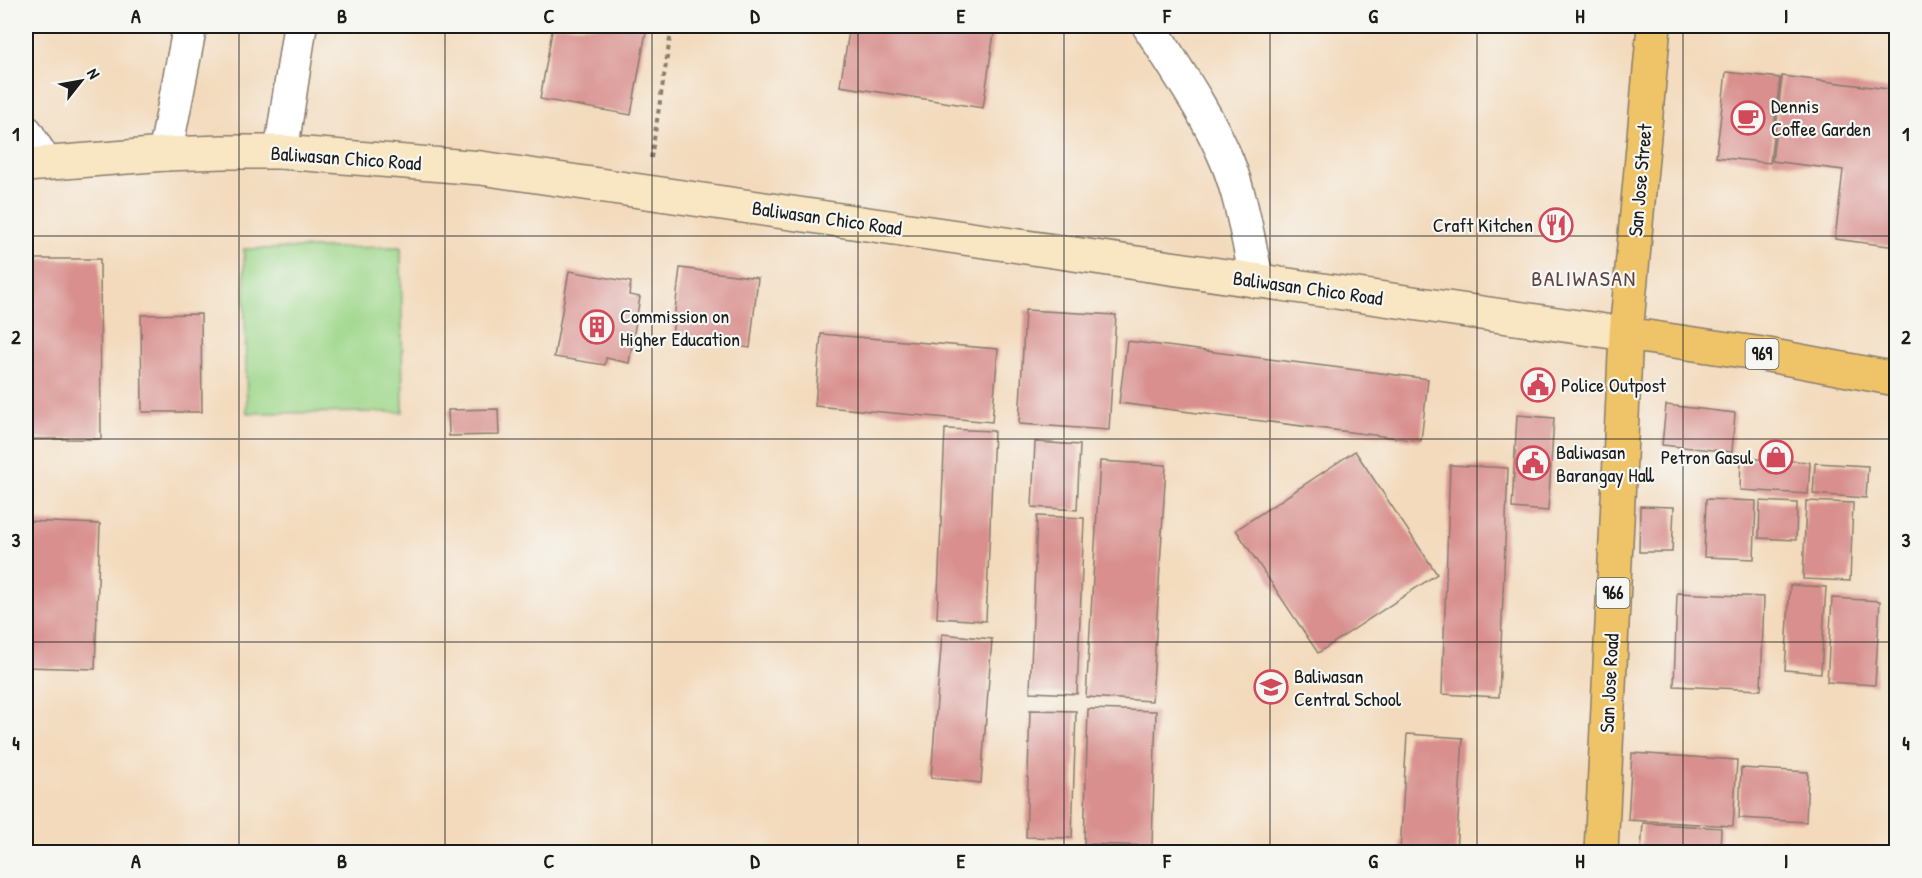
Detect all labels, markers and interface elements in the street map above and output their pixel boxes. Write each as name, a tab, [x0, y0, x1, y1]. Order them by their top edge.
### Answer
text: A	[131, 2, 141, 29]
text: B	[337, 2, 347, 29]
text: C	[544, 2, 555, 29]
text: D	[750, 2, 760, 29]
text: E	[957, 2, 966, 29]
text: F	[1162, 2, 1172, 29]
text: G	[1368, 2, 1378, 29]
text: H	[1575, 2, 1585, 29]
text: I	[1784, 2, 1788, 29]
north arrow	[51, 51, 111, 111]
text: N	[82, 64, 106, 83]
place label: Dennis Coffee Garden	[1771, 92, 1871, 142]
cafe icon: Dennis Coffee Garden	[1730, 100, 1766, 136]
text: 1	[12, 120, 20, 147]
text: 1	[1902, 120, 1910, 147]
street label: San Jose Street	[1621, 121, 1658, 237]
street label: Baliwasan Chico Road	[270, 139, 423, 176]
street label: Baliwasan Chico Road	[750, 194, 904, 241]
restaurant icon: Craft Kitchen	[1538, 207, 1574, 243]
place label: Craft Kitchen	[1433, 211, 1533, 238]
district label: BALIWASAN	[1531, 263, 1637, 293]
street label: Baliwasan Chico Road	[1231, 264, 1385, 311]
place label: Commission on Higher Education	[620, 302, 740, 352]
building icon: Commission on Higher Education	[579, 309, 615, 345]
text: 2	[11, 323, 21, 350]
text: 2	[1901, 323, 1911, 350]
road number: 969	[1746, 339, 1778, 369]
public building icon: Police Outpost	[1520, 367, 1556, 403]
place label: Police Outpost	[1561, 371, 1667, 398]
place label: Baliwasan Barangay Hall	[1556, 438, 1655, 488]
shop icon: Petron Gasul	[1758, 439, 1794, 475]
place label: Petron Gasul	[1661, 443, 1754, 470]
public building icon: Baliwasan Barangay Hall	[1515, 445, 1551, 481]
text: 3	[12, 526, 21, 553]
text: 3	[1902, 526, 1911, 553]
road number: 966	[1596, 578, 1630, 608]
street label: San Jose Road	[1592, 633, 1625, 733]
place label: Baliwasan Central School	[1294, 662, 1402, 712]
school or university icon: Baliwasan Central School	[1253, 669, 1289, 705]
text: 4	[12, 729, 20, 756]
text: 4	[1902, 729, 1910, 756]
text: A	[131, 847, 141, 874]
text: B	[337, 847, 347, 874]
text: C	[544, 847, 555, 874]
text: D	[750, 847, 760, 874]
text: E	[957, 847, 966, 874]
text: F	[1162, 847, 1172, 874]
text: G	[1368, 847, 1378, 874]
text: H	[1575, 847, 1585, 874]
text: I	[1784, 847, 1788, 874]

